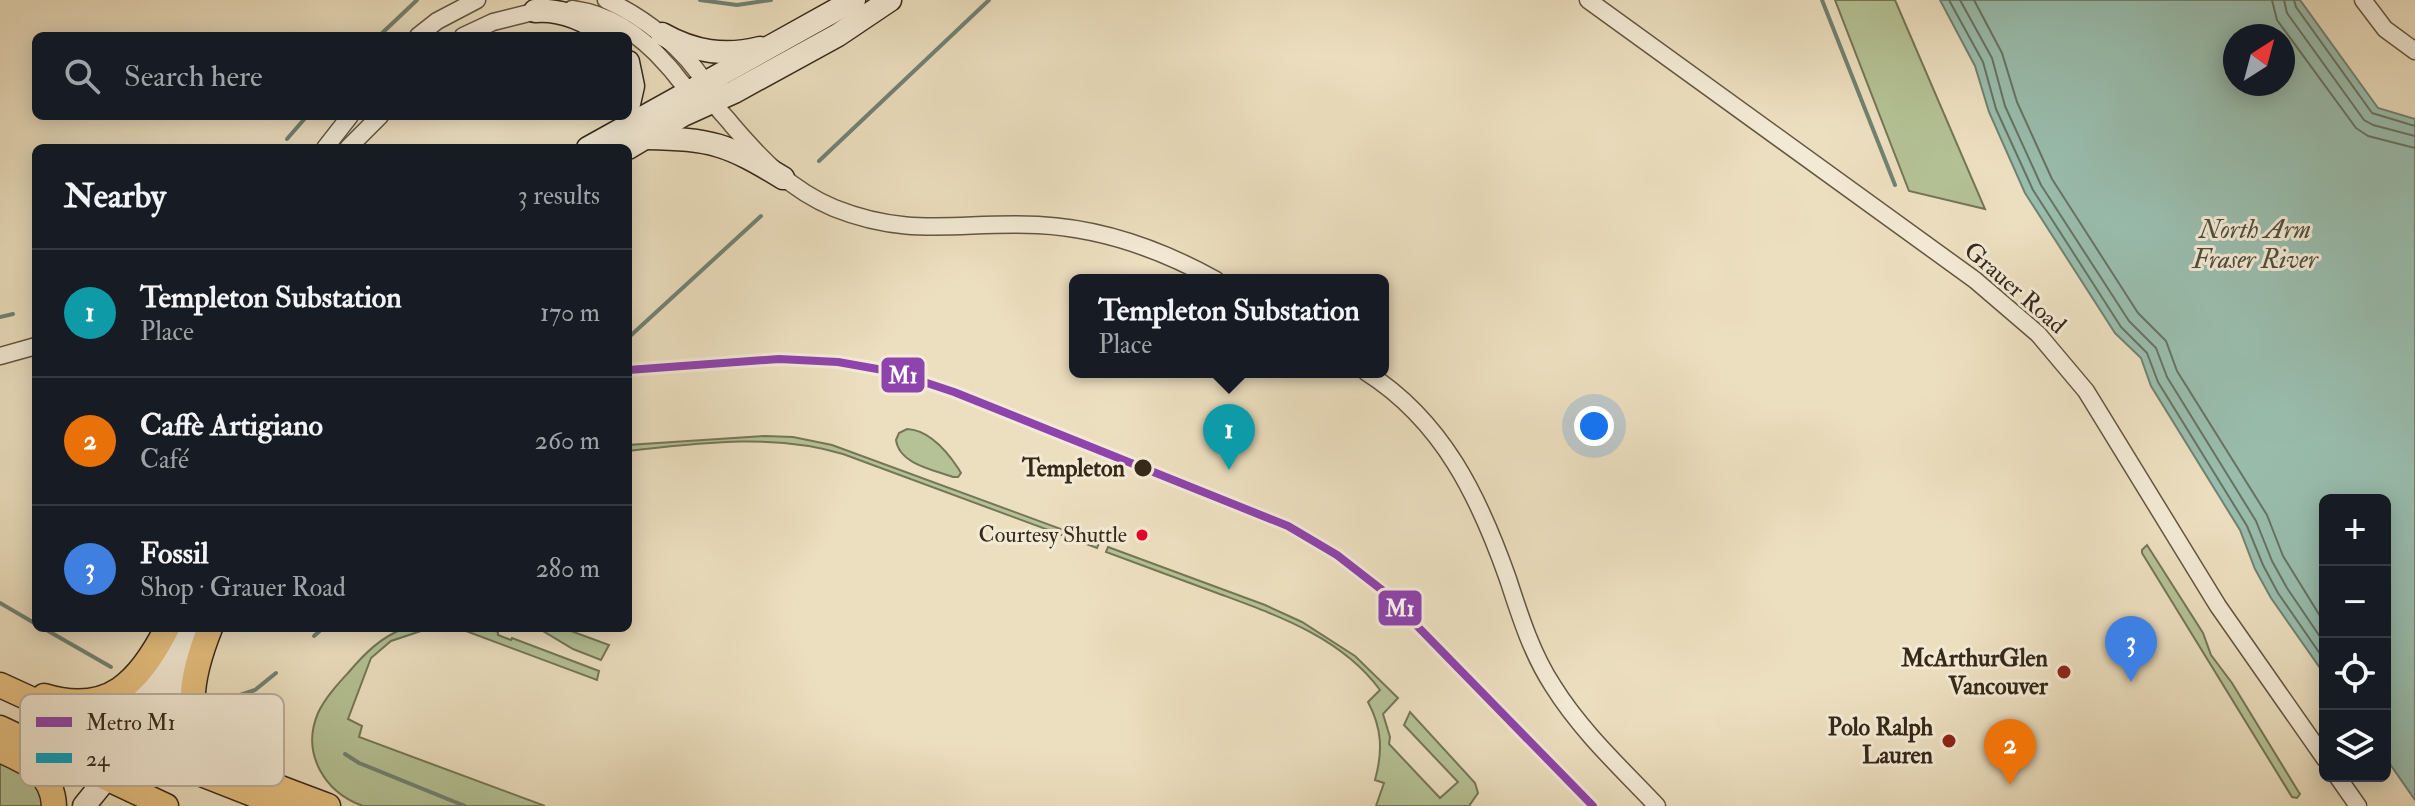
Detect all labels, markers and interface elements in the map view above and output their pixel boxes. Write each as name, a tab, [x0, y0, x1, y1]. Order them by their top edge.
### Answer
north arrow	[2223, 24, 2295, 96]
search box	[32, 32, 632, 120]
icon: search	[60, 54, 104, 98]
text: Search here	[124, 58, 263, 95]
text: Nearby	[64, 175, 166, 218]
text: 3 results	[518, 180, 600, 212]
water label: North Arm Fraser River	[2190, 214, 2319, 276]
street label: Grauer Road	[1957, 235, 2073, 341]
popup	[1069, 274, 1389, 378]
text: Templeton Substation	[140, 279, 402, 316]
text: Templeton Substation	[1098, 292, 1360, 329]
text: 1	[85, 297, 95, 329]
text: 170 m	[540, 297, 600, 329]
text: Place	[140, 316, 194, 348]
text: Place	[1098, 329, 1152, 361]
line badge: M1	[880, 356, 926, 394]
text: M1	[887, 362, 918, 390]
pin: 1	[1203, 404, 1255, 470]
your location	[1574, 406, 1614, 446]
text: Caffè Artigiano	[140, 407, 323, 444]
text: 2	[83, 425, 97, 457]
text: 260 m	[535, 425, 600, 457]
text: Café	[140, 444, 189, 476]
place label: Templeton	[1021, 453, 1126, 484]
marker: Templeton	[1132, 457, 1154, 479]
map controls	[2319, 494, 2391, 782]
button: +	[2319, 494, 2391, 566]
place label: Courtesy Shuttle	[979, 521, 1127, 549]
marker: Courtesy Shuttle	[1134, 527, 1150, 543]
text: Fossil	[140, 535, 209, 572]
text: 3	[85, 553, 95, 585]
text: 280 m	[536, 553, 600, 585]
button: −	[2319, 566, 2391, 638]
text: Shop · Grauer Road	[140, 572, 346, 604]
line badge: M1	[1377, 589, 1423, 627]
text: M1	[1384, 595, 1415, 623]
pin: 3	[2105, 616, 2157, 682]
button: locate	[2319, 638, 2391, 710]
place label: McArthurGlen Vancouver	[1900, 643, 2049, 702]
marker: McArthurGlen Vancouver	[2055, 663, 2073, 681]
legend	[20, 694, 284, 786]
text: Metro M1	[86, 709, 176, 737]
button: layers	[2319, 710, 2391, 782]
place label: Polo Ralph Lauren	[1828, 712, 1934, 771]
pin: 2	[1984, 719, 2036, 785]
marker: Polo Ralph Lauren	[1940, 732, 1958, 750]
text: 24	[86, 745, 110, 773]

